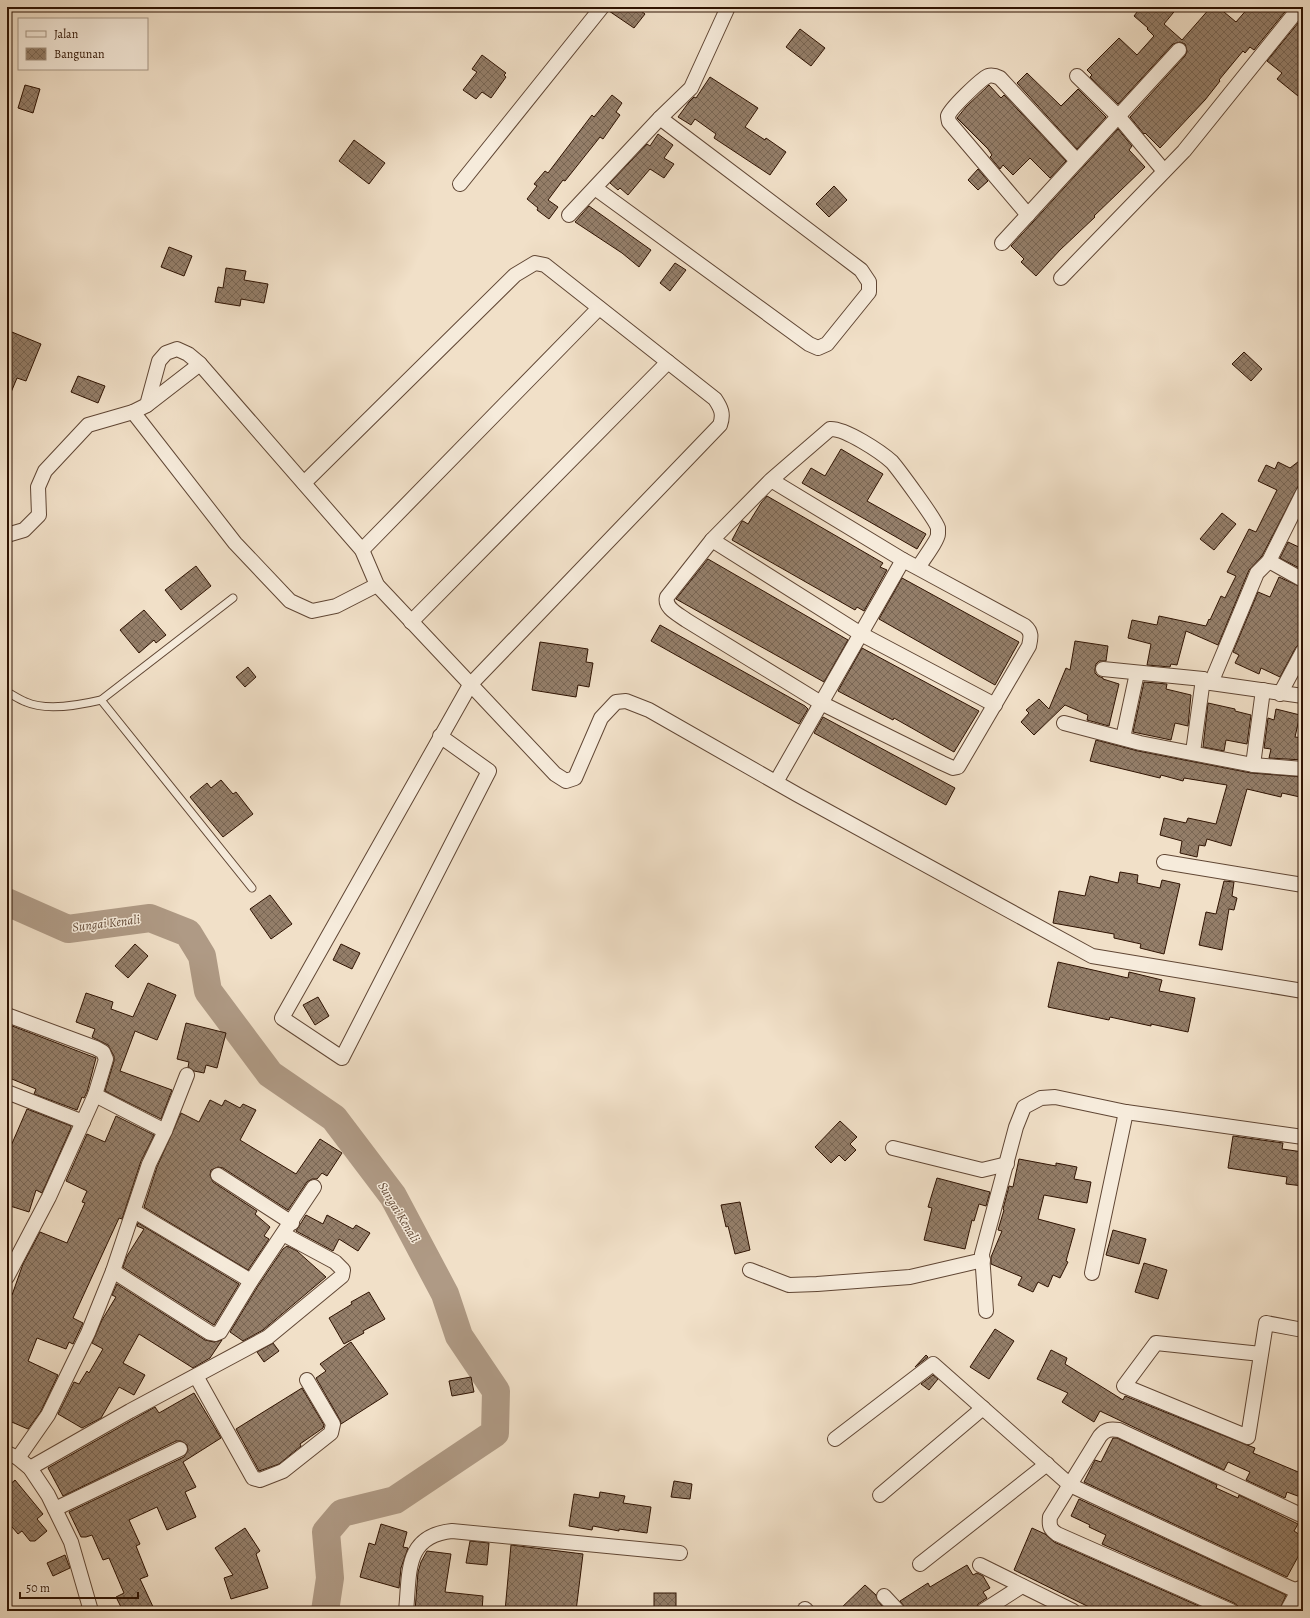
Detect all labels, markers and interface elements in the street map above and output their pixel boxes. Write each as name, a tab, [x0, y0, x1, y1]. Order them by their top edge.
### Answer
legend	[18, 18, 148, 70]
text: Jalan	[54, 26, 79, 42]
text: Bangunan	[54, 46, 105, 62]
water label: Sungai Kenali	[71, 910, 141, 936]
water label: Sungai Kenali	[374, 1178, 424, 1246]
scale bar	[20, 1574, 138, 1600]
text: 50 m	[26, 1580, 50, 1596]

